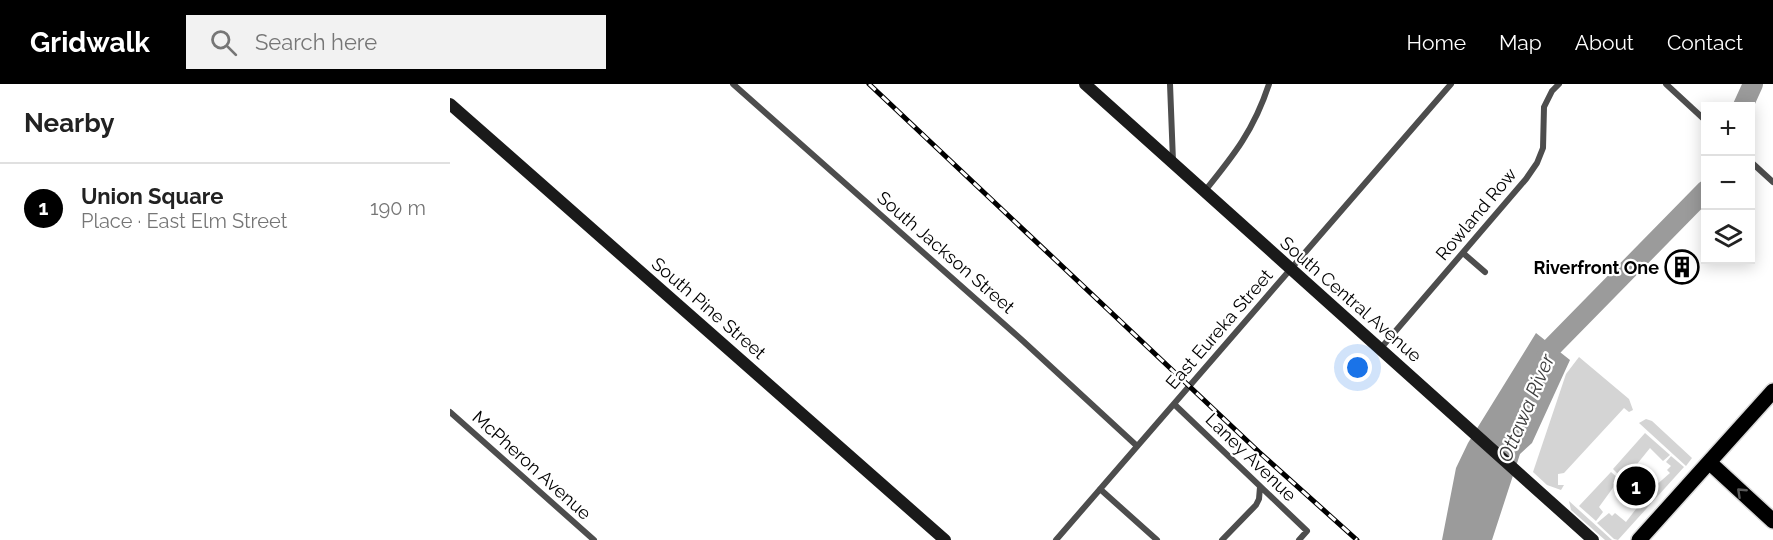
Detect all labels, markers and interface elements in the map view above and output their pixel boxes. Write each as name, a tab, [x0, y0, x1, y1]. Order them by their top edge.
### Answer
search box	[186, 15, 606, 69]
text: Gridwalk	[30, 26, 150, 59]
icon: search	[207, 26, 240, 59]
text: Search here	[255, 29, 377, 55]
text: Home	[1407, 30, 1466, 55]
text: Map	[1499, 30, 1542, 55]
text: About	[1575, 30, 1634, 55]
text: Contact	[1667, 30, 1743, 55]
map controls	[1701, 102, 1755, 264]
button: +	[1701, 102, 1755, 156]
text: Nearby	[24, 108, 114, 138]
button: −	[1701, 156, 1755, 210]
street label: Rowland Row	[1431, 163, 1521, 264]
text: Union Square	[81, 183, 223, 209]
street label: South Jackson Street	[873, 187, 1019, 317]
text: 1	[39, 196, 48, 220]
text: 190 m	[370, 196, 426, 220]
text: Place · East Elm Street	[81, 209, 287, 233]
button: layers	[1701, 210, 1755, 264]
street label: South Central Avenue	[1276, 232, 1426, 366]
building icon: Riverfront One	[1664, 249, 1700, 285]
street label: South Pine Street	[648, 253, 770, 363]
place label: Riverfront One	[1534, 257, 1659, 278]
street label: East Eureka Street	[1161, 265, 1277, 393]
water label: Ottawa River	[1493, 349, 1560, 466]
your location	[1343, 353, 1372, 382]
street label: McPheron Avenue	[468, 406, 596, 524]
street label: Laney Avenue	[1201, 409, 1301, 506]
pin: 1	[1616, 464, 1656, 508]
one-way arrow	[1737, 488, 1748, 499]

